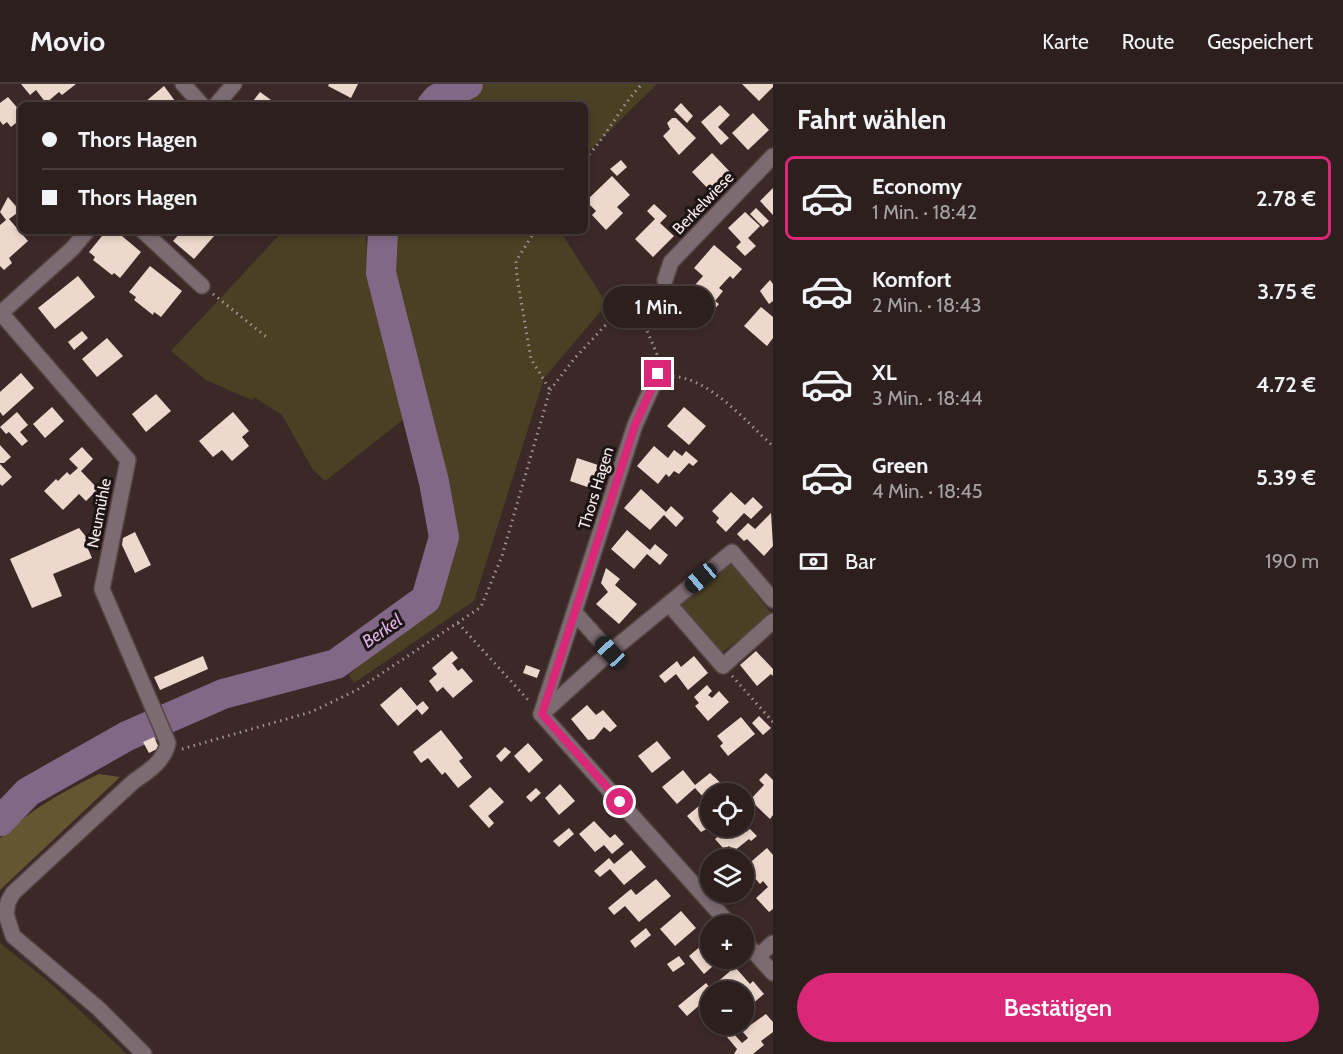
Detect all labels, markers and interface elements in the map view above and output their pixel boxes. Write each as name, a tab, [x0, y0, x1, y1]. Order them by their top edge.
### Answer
text: Movio	[30, 24, 105, 58]
text: Karte	[1042, 29, 1089, 54]
text: Route	[1122, 29, 1174, 54]
text: Gespeichert	[1207, 29, 1313, 54]
text: Fahrt wählen	[797, 103, 946, 136]
text: Thors Hagen	[78, 126, 197, 153]
street label: Berkelwiese	[669, 168, 737, 238]
icon: car	[800, 171, 854, 225]
text: Economy	[872, 173, 962, 200]
text: Thors Hagen	[78, 184, 197, 211]
text: 2.78 €	[1256, 185, 1316, 212]
text: 1 Min. · 18:42	[872, 200, 977, 224]
icon: car	[800, 264, 854, 318]
text: Komfort	[872, 266, 951, 293]
text: 3.75 €	[1257, 278, 1316, 305]
callout: 1 Min.	[602, 287, 714, 329]
text: 2 Min. · 18:43	[872, 293, 982, 317]
text: 1 Min.	[635, 295, 682, 319]
icon: car	[800, 357, 854, 411]
text: XL	[872, 359, 897, 386]
route end	[644, 360, 671, 387]
text: 4.72 €	[1256, 371, 1316, 398]
text: 3 Min. · 18:44	[872, 386, 983, 410]
street label: Thors Hagen	[574, 444, 618, 531]
icon: car	[800, 450, 854, 504]
text: Green	[872, 452, 928, 479]
text: 5.39 €	[1256, 464, 1316, 491]
street label: Neumühle	[83, 477, 115, 549]
text: 4 Min. · 18:45	[872, 479, 983, 503]
icon: cash	[797, 545, 830, 578]
text: Bar	[845, 548, 876, 575]
text: 190 m	[1265, 549, 1319, 573]
car	[681, 560, 721, 596]
water label: Berkel	[358, 609, 407, 653]
car	[591, 633, 629, 671]
map controls	[700, 783, 754, 1035]
button: locate	[700, 783, 754, 837]
route start	[606, 788, 633, 815]
button: layers	[700, 849, 754, 903]
button: +	[700, 915, 754, 969]
button: Bestätigen	[797, 973, 1319, 1042]
button: −	[700, 981, 754, 1035]

